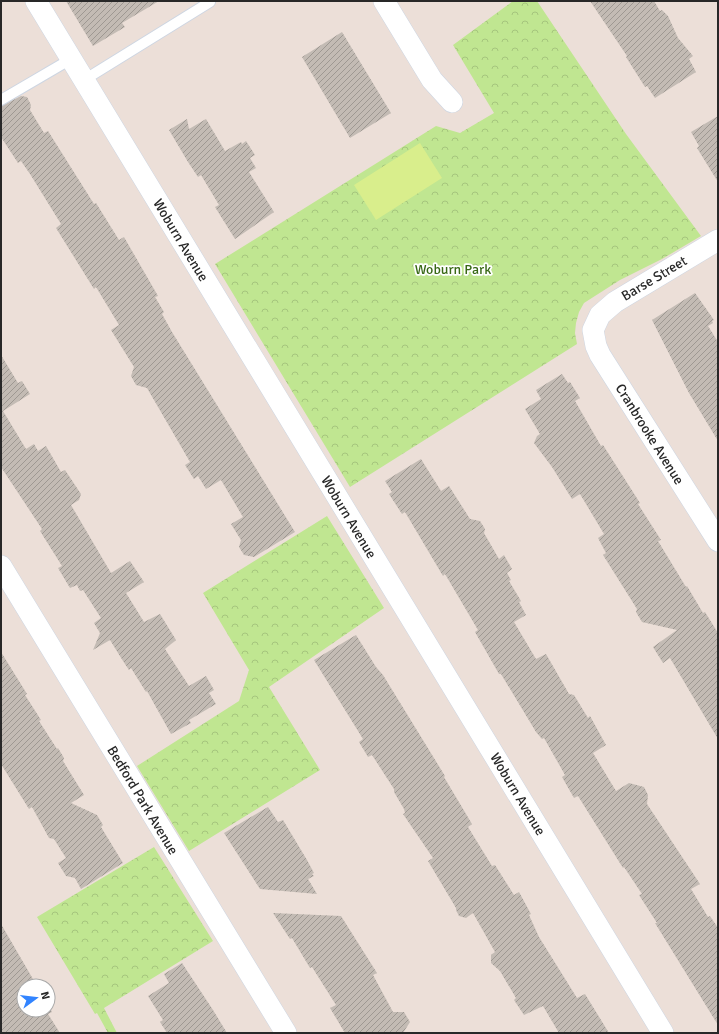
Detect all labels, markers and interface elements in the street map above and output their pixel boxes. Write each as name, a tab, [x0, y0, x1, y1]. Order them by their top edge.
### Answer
street label: Woburn Avenue	[149, 196, 212, 285]
street label: Barse Street	[618, 252, 690, 305]
park label: Woburn Park	[415, 261, 491, 278]
street label: Cranbrooke Avenue	[612, 381, 687, 488]
street label: Woburn Avenue	[317, 473, 380, 562]
street label: Bedford Park Avenue	[103, 743, 182, 858]
street label: Woburn Avenue	[486, 750, 549, 839]
north arrow	[16, 978, 56, 1018]
text: N	[38, 990, 52, 1001]

